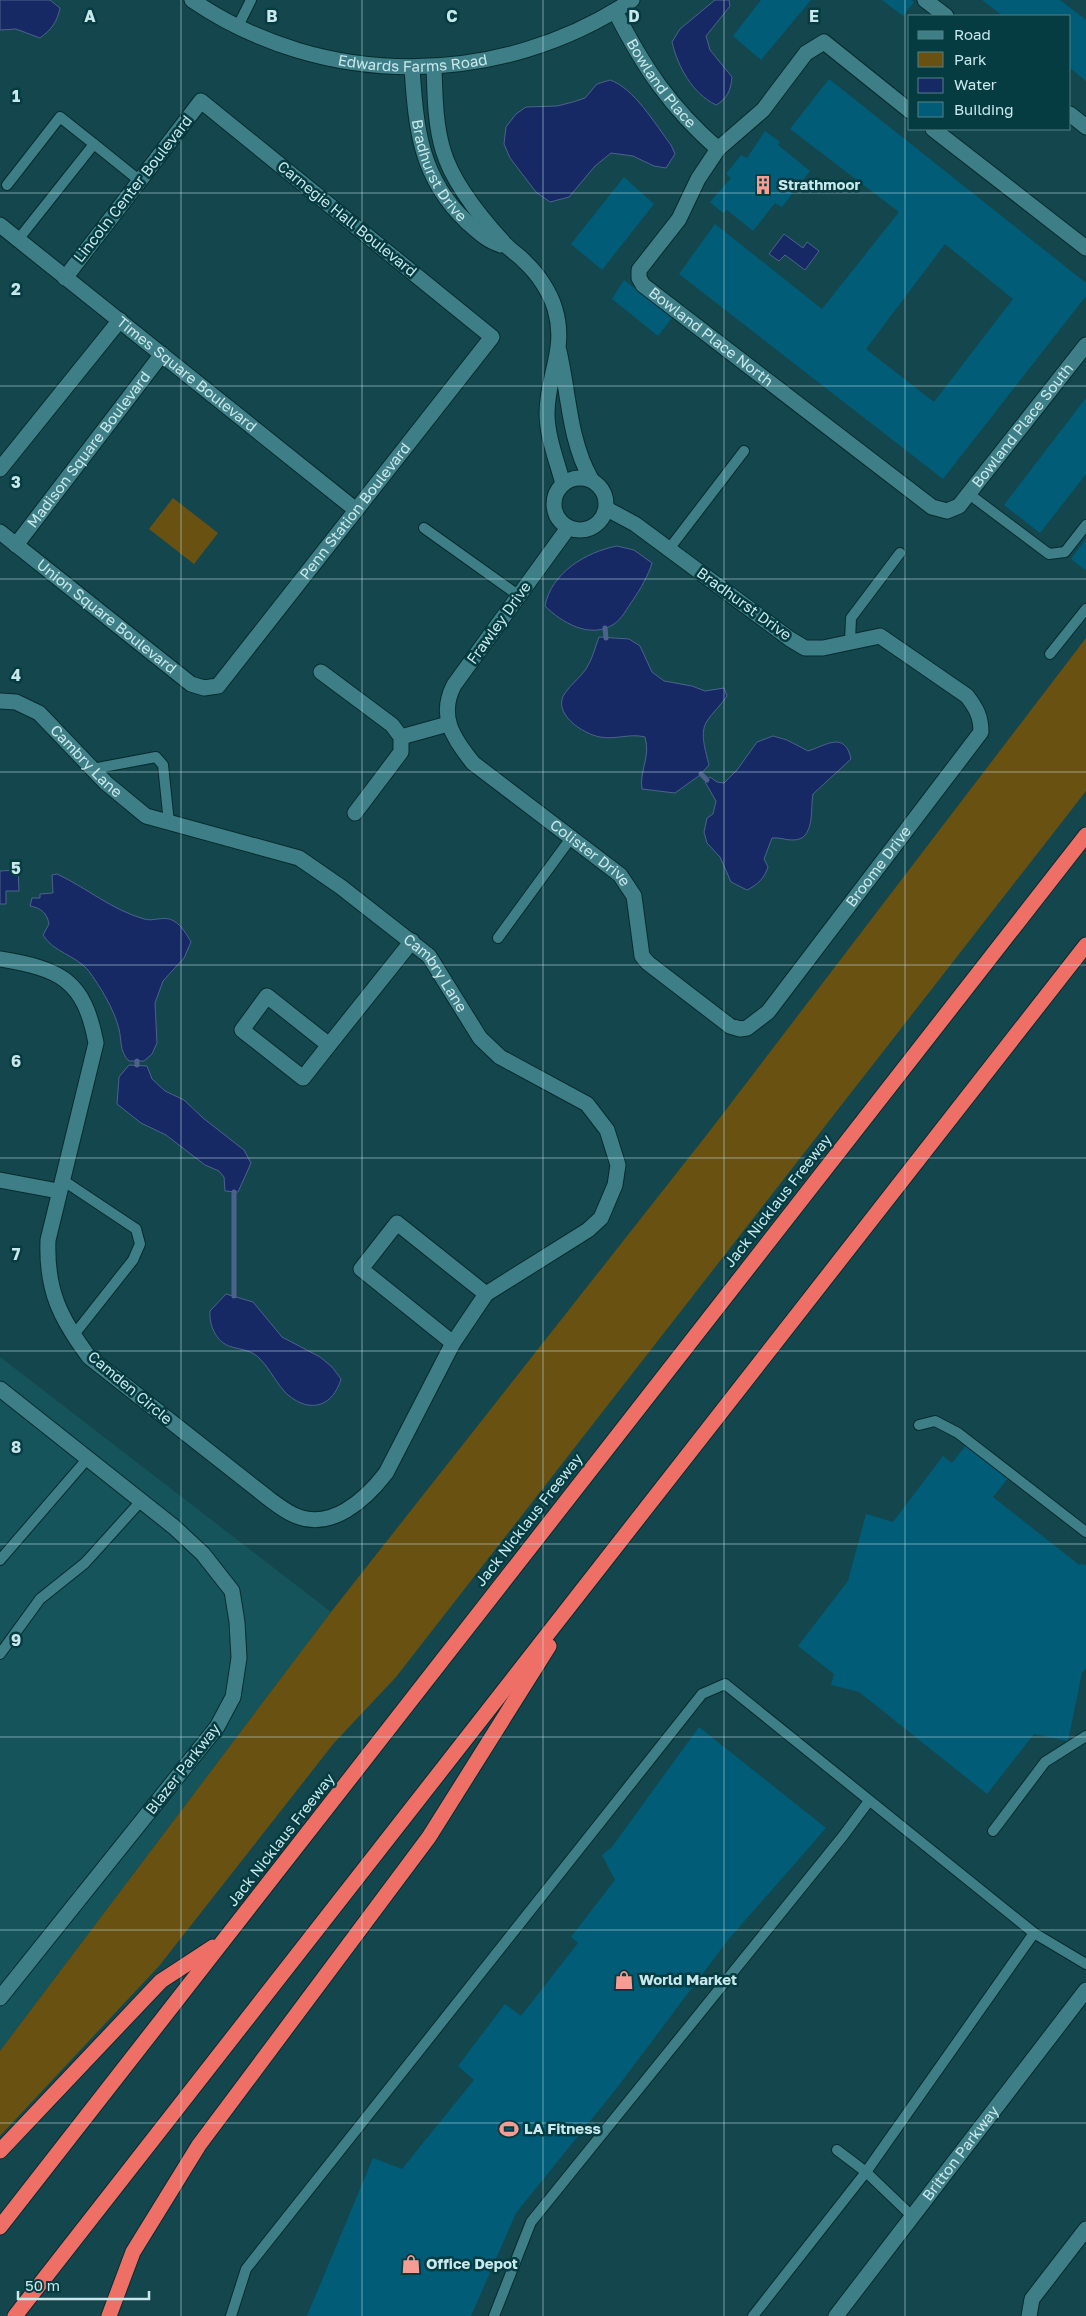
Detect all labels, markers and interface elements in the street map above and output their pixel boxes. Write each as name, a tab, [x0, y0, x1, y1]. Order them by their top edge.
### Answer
text: A	[84, 6, 96, 26]
text: B	[266, 6, 278, 26]
text: C	[446, 6, 458, 26]
text: D	[628, 6, 640, 26]
text: E	[809, 6, 819, 26]
legend	[908, 15, 1071, 130]
text: Road	[954, 25, 991, 43]
street label: Bowland Place	[623, 35, 701, 131]
street label: Edwards Farms Road	[337, 50, 489, 75]
text: Park	[954, 50, 987, 68]
text: Water	[954, 75, 997, 93]
text: 1	[12, 86, 20, 106]
text: Building	[954, 100, 1014, 118]
street label: Lincoln Center Boulevard	[69, 111, 195, 265]
street label: Bradhurst Drive	[409, 118, 471, 225]
street label: Carnegie Hall Boulevard	[274, 157, 421, 280]
building icon: Strathmoor	[752, 174, 774, 196]
place label: Strathmoor	[778, 175, 860, 193]
text: 2	[11, 279, 21, 299]
street label: Bowland Place North	[646, 283, 777, 390]
street label: Times Square Boulevard	[114, 312, 261, 435]
street label: Bowland Place South	[967, 359, 1076, 491]
street label: Madison Square Boulevard	[23, 367, 153, 531]
street label: Penn Station Boulevard	[295, 439, 414, 583]
text: 3	[11, 472, 21, 492]
street label: Union Square Boulevard	[34, 555, 180, 677]
street label: Bradhurst Drive	[694, 563, 796, 644]
street label: Frawley Drive	[462, 577, 534, 667]
text: 4	[11, 665, 21, 685]
street label: Cambry Lane	[47, 721, 126, 801]
street label: Colister Drive	[547, 815, 635, 889]
street label: Broome Drive	[841, 822, 914, 910]
text: 5	[11, 858, 21, 878]
street label: Cambry Lane	[400, 929, 472, 1015]
text: 6	[11, 1051, 21, 1071]
street label: Jack Nicklaus Freeway	[720, 1130, 835, 1270]
text: 7	[12, 1244, 21, 1264]
street label: Camden Circle	[85, 1347, 177, 1428]
text: 8	[11, 1437, 21, 1457]
street label: Jack Nicklaus Freeway	[471, 1449, 586, 1589]
text: 9	[11, 1630, 21, 1650]
street label: Blazer Parkway	[141, 1719, 224, 1817]
street label: Jack Nicklaus Freeway	[223, 1769, 338, 1909]
shop icon: World Market	[613, 1969, 635, 1991]
place label: World Market	[639, 1970, 737, 1988]
street label: Britton Parkway	[918, 2101, 1002, 2204]
sports icon: LA Fitness	[498, 2118, 520, 2140]
place label: LA Fitness	[524, 2119, 601, 2137]
shop icon: Office Depot	[400, 2253, 422, 2275]
place label: Office Depot	[426, 2254, 518, 2272]
scale bar	[18, 2268, 149, 2300]
text: 50 m	[25, 2276, 60, 2294]

